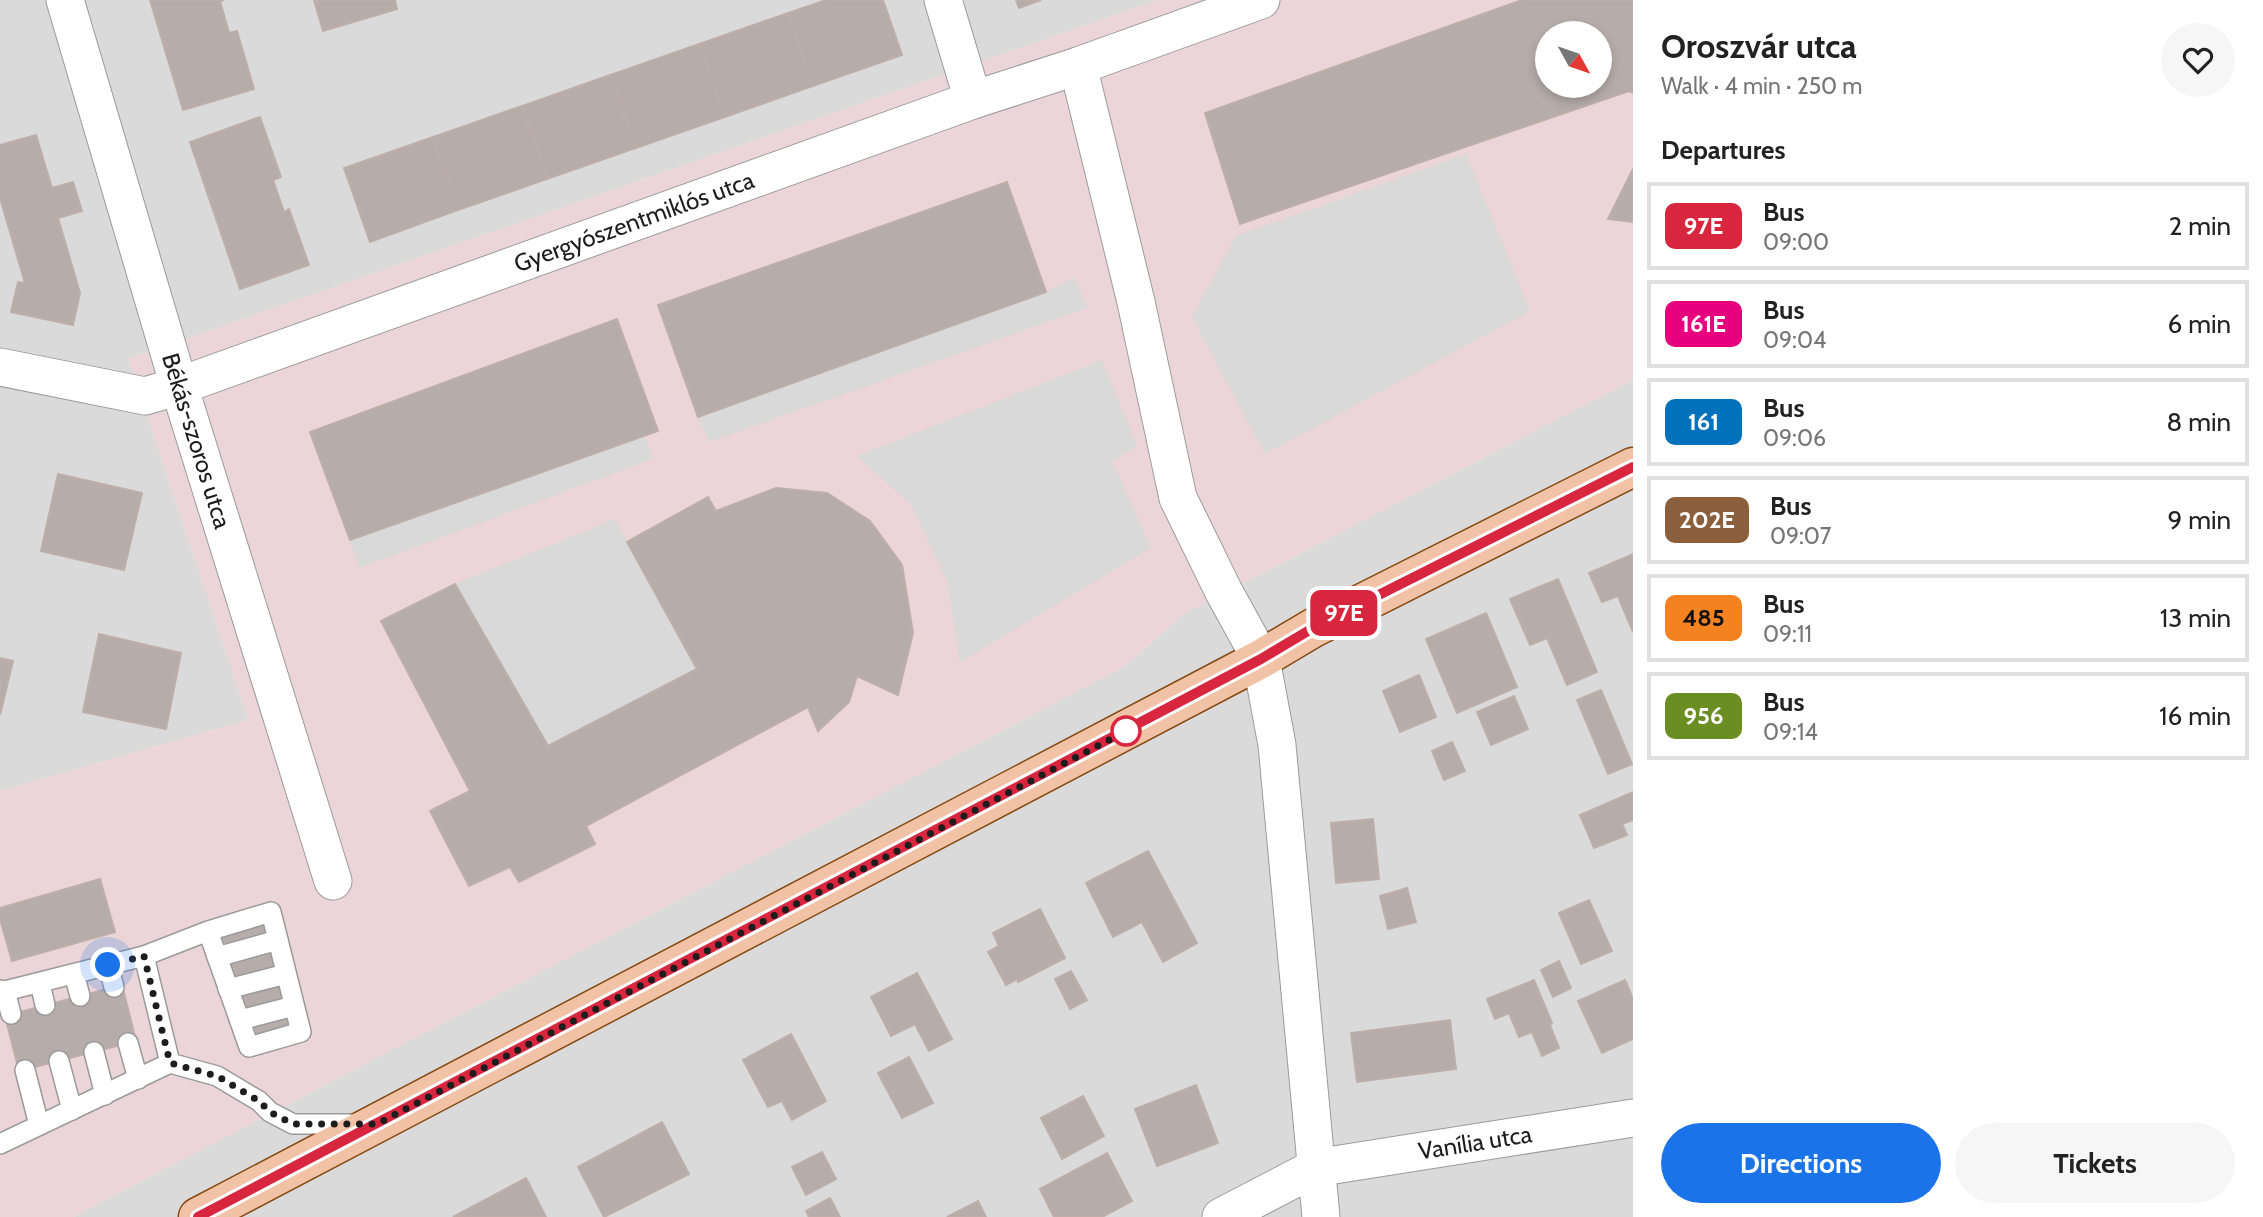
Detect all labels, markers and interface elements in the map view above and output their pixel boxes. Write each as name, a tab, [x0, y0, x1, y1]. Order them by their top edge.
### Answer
north arrow	[1535, 21, 1612, 98]
map controls	[1535, 21, 1612, 98]
button: heart	[2161, 23, 2235, 97]
text: Oroszvár utca	[1661, 26, 1857, 66]
text: Walk · 4 min · 250 m	[1661, 72, 1863, 100]
text: Departures	[1661, 134, 1785, 166]
street label: Gyergyószentmiklós utca	[510, 165, 758, 278]
text: Bus	[1763, 196, 1804, 228]
text: 2 min	[2169, 210, 2231, 242]
text: 97E	[1684, 211, 1723, 240]
text: 09:00	[1763, 228, 1829, 256]
text: Bus	[1763, 294, 1804, 326]
text: 6 min	[2168, 308, 2231, 340]
text: 161E	[1681, 309, 1726, 338]
text: 09:04	[1763, 326, 1826, 354]
street label: Békás-szoros utca	[156, 350, 238, 532]
text: Bus	[1763, 392, 1804, 424]
text: 8 min	[2167, 406, 2231, 438]
text: 161	[1688, 407, 1719, 436]
text: 09:06	[1763, 424, 1826, 452]
text: Bus	[1770, 490, 1811, 522]
text: 9 min	[2168, 504, 2231, 536]
text: 202E	[1679, 505, 1735, 534]
text: 09:07	[1770, 522, 1831, 550]
text: Bus	[1763, 588, 1804, 620]
line badge: 97E	[1304, 590, 1384, 636]
text: 97E	[1324, 598, 1364, 627]
text: 13 min	[2160, 602, 2231, 634]
text: 485	[1682, 603, 1725, 632]
text: 09:11	[1763, 620, 1812, 648]
text: Bus	[1763, 686, 1804, 718]
text: 16 min	[2159, 700, 2231, 732]
text: 956	[1684, 701, 1723, 730]
unlabelled marker	[1111, 716, 1141, 746]
text: 09:14	[1763, 718, 1818, 746]
your location	[90, 947, 125, 982]
street label: Vanília utca	[1416, 1119, 1534, 1166]
button: Directions	[1661, 1123, 1941, 1203]
button: Tickets	[1955, 1123, 2235, 1203]

